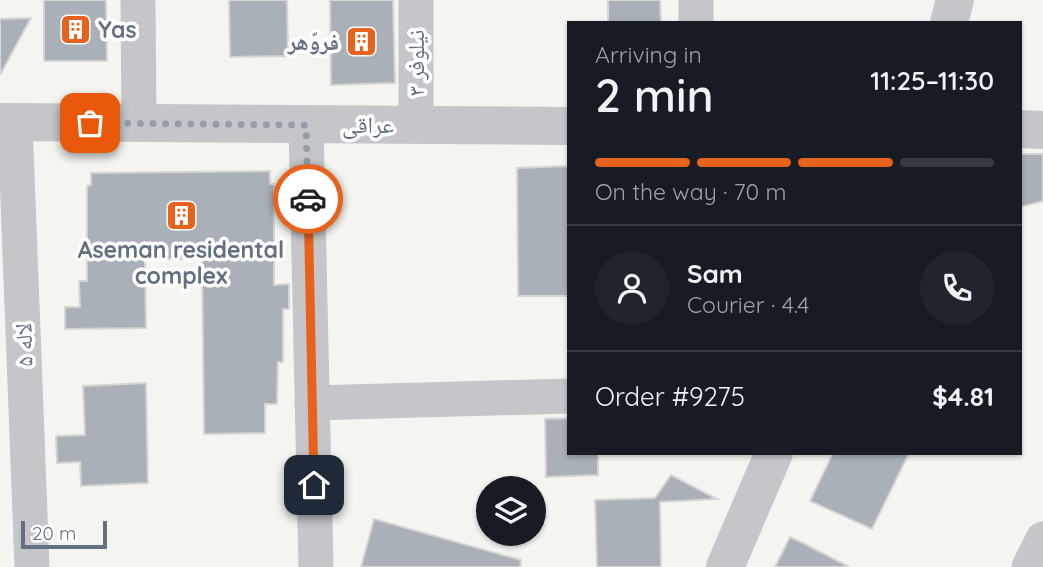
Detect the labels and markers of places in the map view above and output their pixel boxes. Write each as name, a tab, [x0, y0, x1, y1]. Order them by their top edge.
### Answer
building icon: Yas	[58, 13, 92, 47]
place label: Yas	[98, 15, 137, 44]
building icon: فروّهر	[345, 25, 379, 59]
place label: فروّهر	[287, 27, 339, 56]
pin	[60, 93, 120, 153]
building icon: Aseman residental complex	[164, 199, 198, 233]
place label: Aseman residental complex	[78, 235, 284, 290]
pin	[284, 455, 344, 515]

